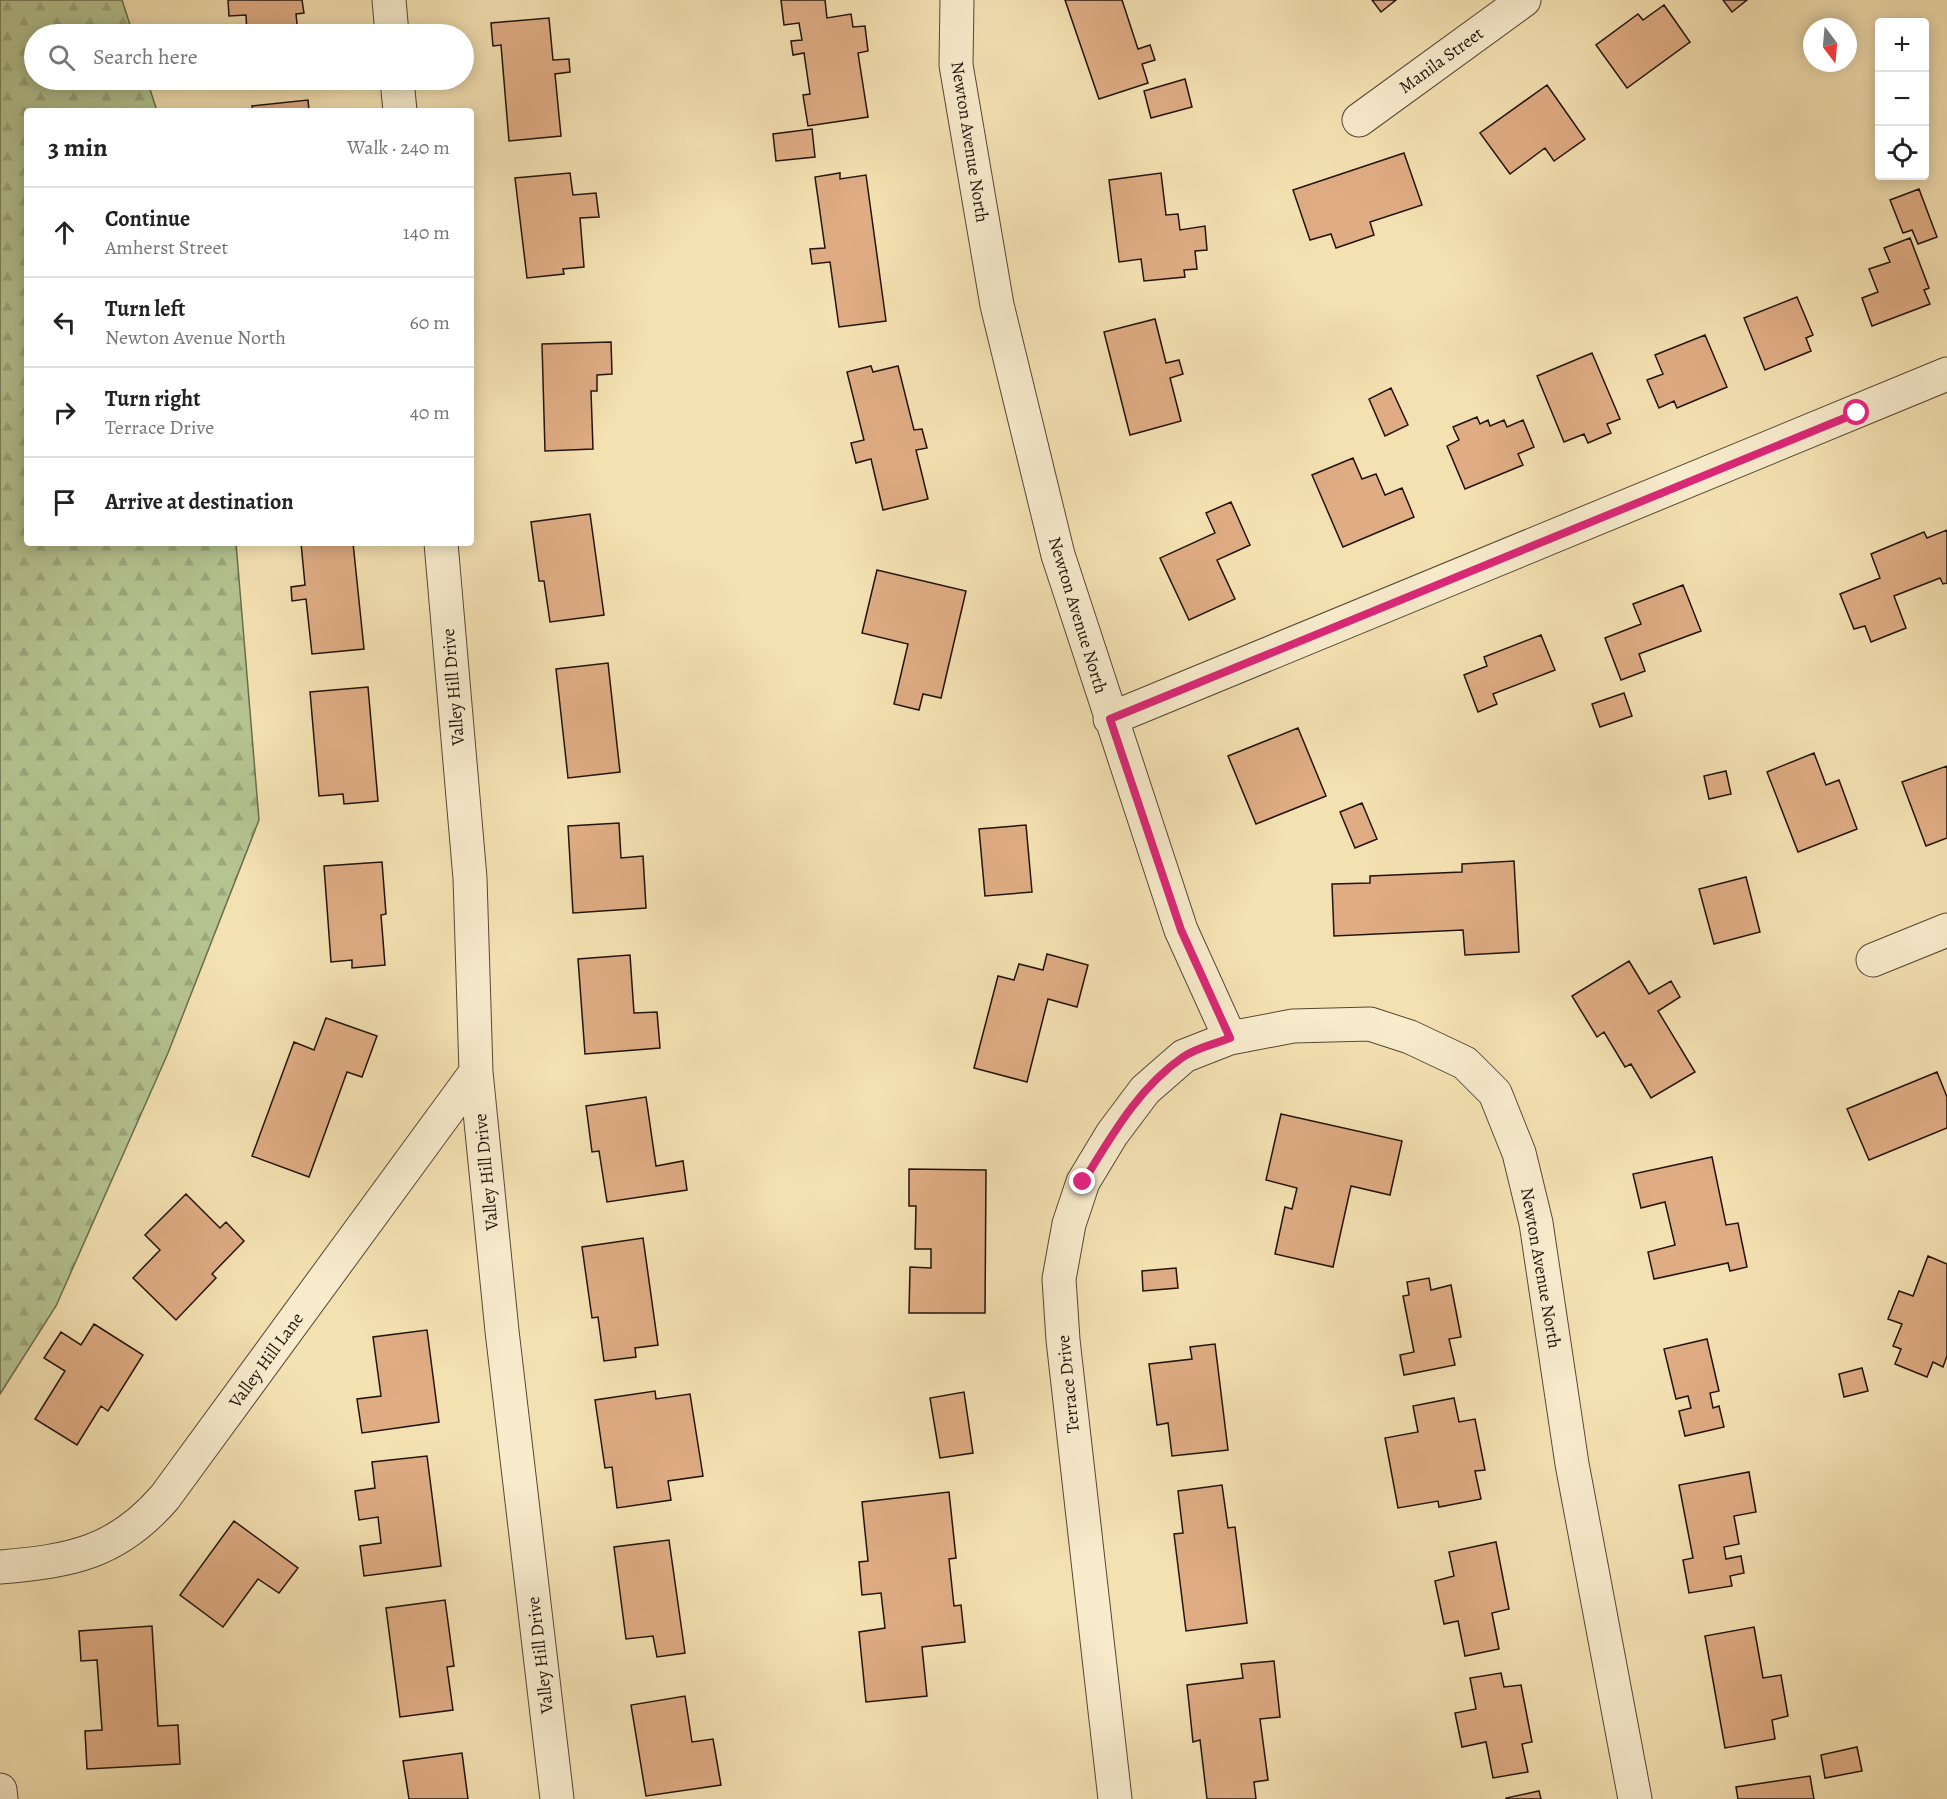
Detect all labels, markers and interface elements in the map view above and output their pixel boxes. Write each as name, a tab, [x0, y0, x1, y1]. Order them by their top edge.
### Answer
north arrow	[1803, 18, 1857, 72]
map controls	[1875, 18, 1929, 180]
button: +	[1875, 18, 1929, 72]
street label: Manila Street	[1394, 21, 1488, 99]
search box	[24, 24, 474, 90]
icon: search	[45, 41, 78, 74]
text: Search here	[93, 42, 198, 72]
street label: Newton Avenue North	[945, 60, 995, 225]
button: −	[1875, 72, 1929, 126]
button: locate	[1875, 126, 1929, 180]
text: 3 min	[48, 130, 108, 165]
text: Walk · 240 m	[347, 134, 450, 161]
text: Continue	[105, 204, 190, 234]
icon: ahead	[48, 216, 81, 249]
text: 140 m	[403, 219, 450, 246]
text: Amherst Street	[105, 234, 228, 261]
text: Turn left	[105, 294, 185, 324]
icon: left	[48, 306, 81, 339]
text: 60 m	[410, 309, 450, 336]
text: Newton Avenue North	[105, 324, 286, 351]
text: Turn right	[105, 384, 201, 414]
icon: right	[48, 396, 81, 429]
text: 40 m	[410, 399, 450, 426]
route start	[1843, 399, 1869, 425]
text: Terrace Drive	[105, 414, 214, 441]
icon: arrive	[48, 486, 81, 519]
text: Arrive at destination	[105, 487, 294, 517]
street label: Newton Avenue North	[1043, 534, 1113, 697]
street label: Valley Hill Drive	[436, 627, 470, 748]
street label: Valley Hill Drive	[468, 1112, 504, 1233]
route end	[1069, 1168, 1095, 1194]
street label: Newton Avenue North	[1515, 1186, 1567, 1351]
street label: Valley Hill Lane	[223, 1307, 309, 1413]
street label: Terrace Drive	[1051, 1334, 1085, 1434]
street label: Valley Hill Drive	[521, 1595, 559, 1716]

